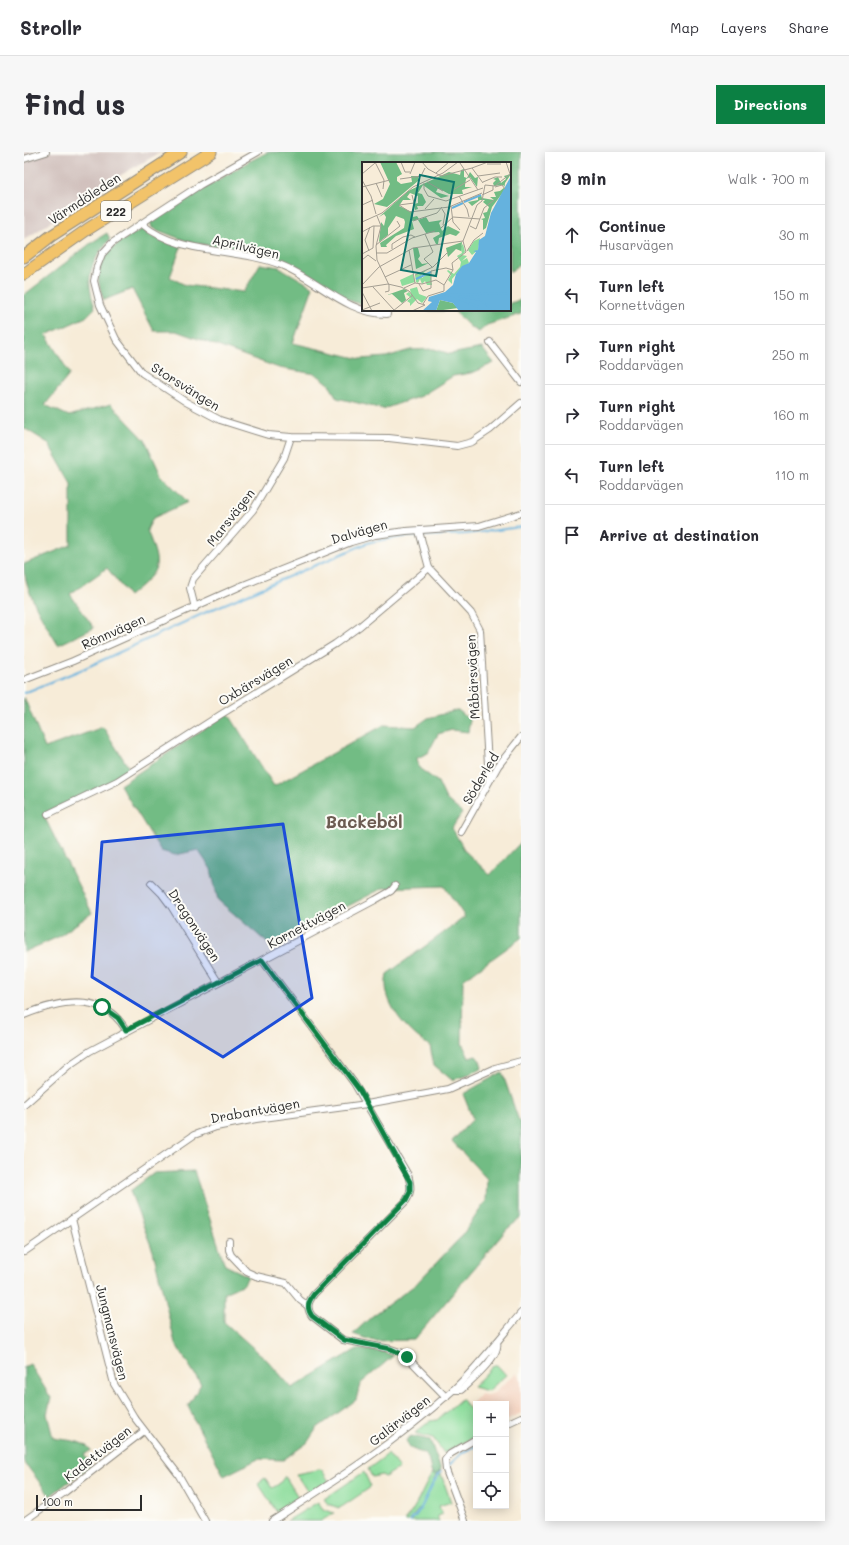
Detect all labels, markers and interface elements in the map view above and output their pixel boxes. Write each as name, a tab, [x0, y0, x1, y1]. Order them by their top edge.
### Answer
text: Strollr	[20, 15, 82, 40]
text: Map	[670, 18, 699, 37]
text: Layers	[721, 18, 767, 37]
text: Share	[789, 18, 829, 37]
button: Directions	[716, 85, 825, 124]
text: Find us	[24, 86, 125, 122]
inset map	[362, 162, 511, 311]
text: 9 min	[561, 167, 606, 189]
street label: Värmdöleden	[45, 168, 123, 228]
text: Walk · 700 m	[728, 170, 809, 187]
road number: 222	[101, 201, 131, 221]
text: Continue	[599, 216, 666, 236]
icon: ahead	[561, 224, 583, 246]
text: 30 m	[779, 226, 809, 243]
street label: Aprilvägen	[211, 230, 281, 262]
text: Husarvägen	[599, 236, 674, 253]
text: Turn left	[599, 276, 664, 296]
icon: left	[561, 284, 583, 306]
text: 150 m	[773, 286, 809, 303]
text: Kornettvägen	[599, 296, 685, 313]
text: Turn right	[599, 336, 676, 356]
icon: right	[561, 344, 583, 366]
text: 250 m	[772, 346, 809, 363]
text: Roddarvägen	[599, 356, 683, 373]
street label: Storsvängen	[148, 358, 224, 414]
text: Turn right	[599, 396, 676, 416]
icon: right	[561, 404, 583, 426]
text: 160 m	[773, 406, 809, 423]
text: Roddarvägen	[599, 416, 683, 433]
text: Turn left	[599, 456, 664, 476]
icon: left	[561, 464, 583, 486]
text: 110 m	[775, 466, 809, 483]
text: Roddarvägen	[599, 476, 683, 493]
street label: Marsvägen	[202, 485, 258, 549]
street label: Dalvägen	[329, 515, 389, 547]
icon: arrive	[561, 524, 583, 546]
text: Arrive at destination	[599, 525, 759, 545]
street label: Rönnvägen	[79, 609, 147, 653]
street label: Måbärsvägen	[461, 634, 483, 720]
street label: Oxbärsvägen	[215, 651, 295, 709]
street label: Söderled	[458, 749, 502, 807]
district label: Backeböl	[325, 810, 403, 832]
street label: Dragonvägen	[165, 885, 225, 965]
street label: Kornettvägen	[264, 896, 348, 952]
route start	[93, 998, 111, 1016]
street label: Drabantvägen	[209, 1094, 301, 1126]
street label: Jungmansvägen	[93, 1282, 133, 1382]
route end	[398, 1348, 416, 1366]
street label: Galärvägen	[365, 1391, 433, 1449]
map controls	[473, 1401, 509, 1509]
button: +	[473, 1401, 509, 1437]
street label: Kadettvägen	[60, 1421, 134, 1485]
button: −	[473, 1437, 509, 1473]
button: locate	[473, 1473, 509, 1509]
scale bar	[36, 1493, 142, 1512]
text: 100 m	[42, 1494, 73, 1509]

